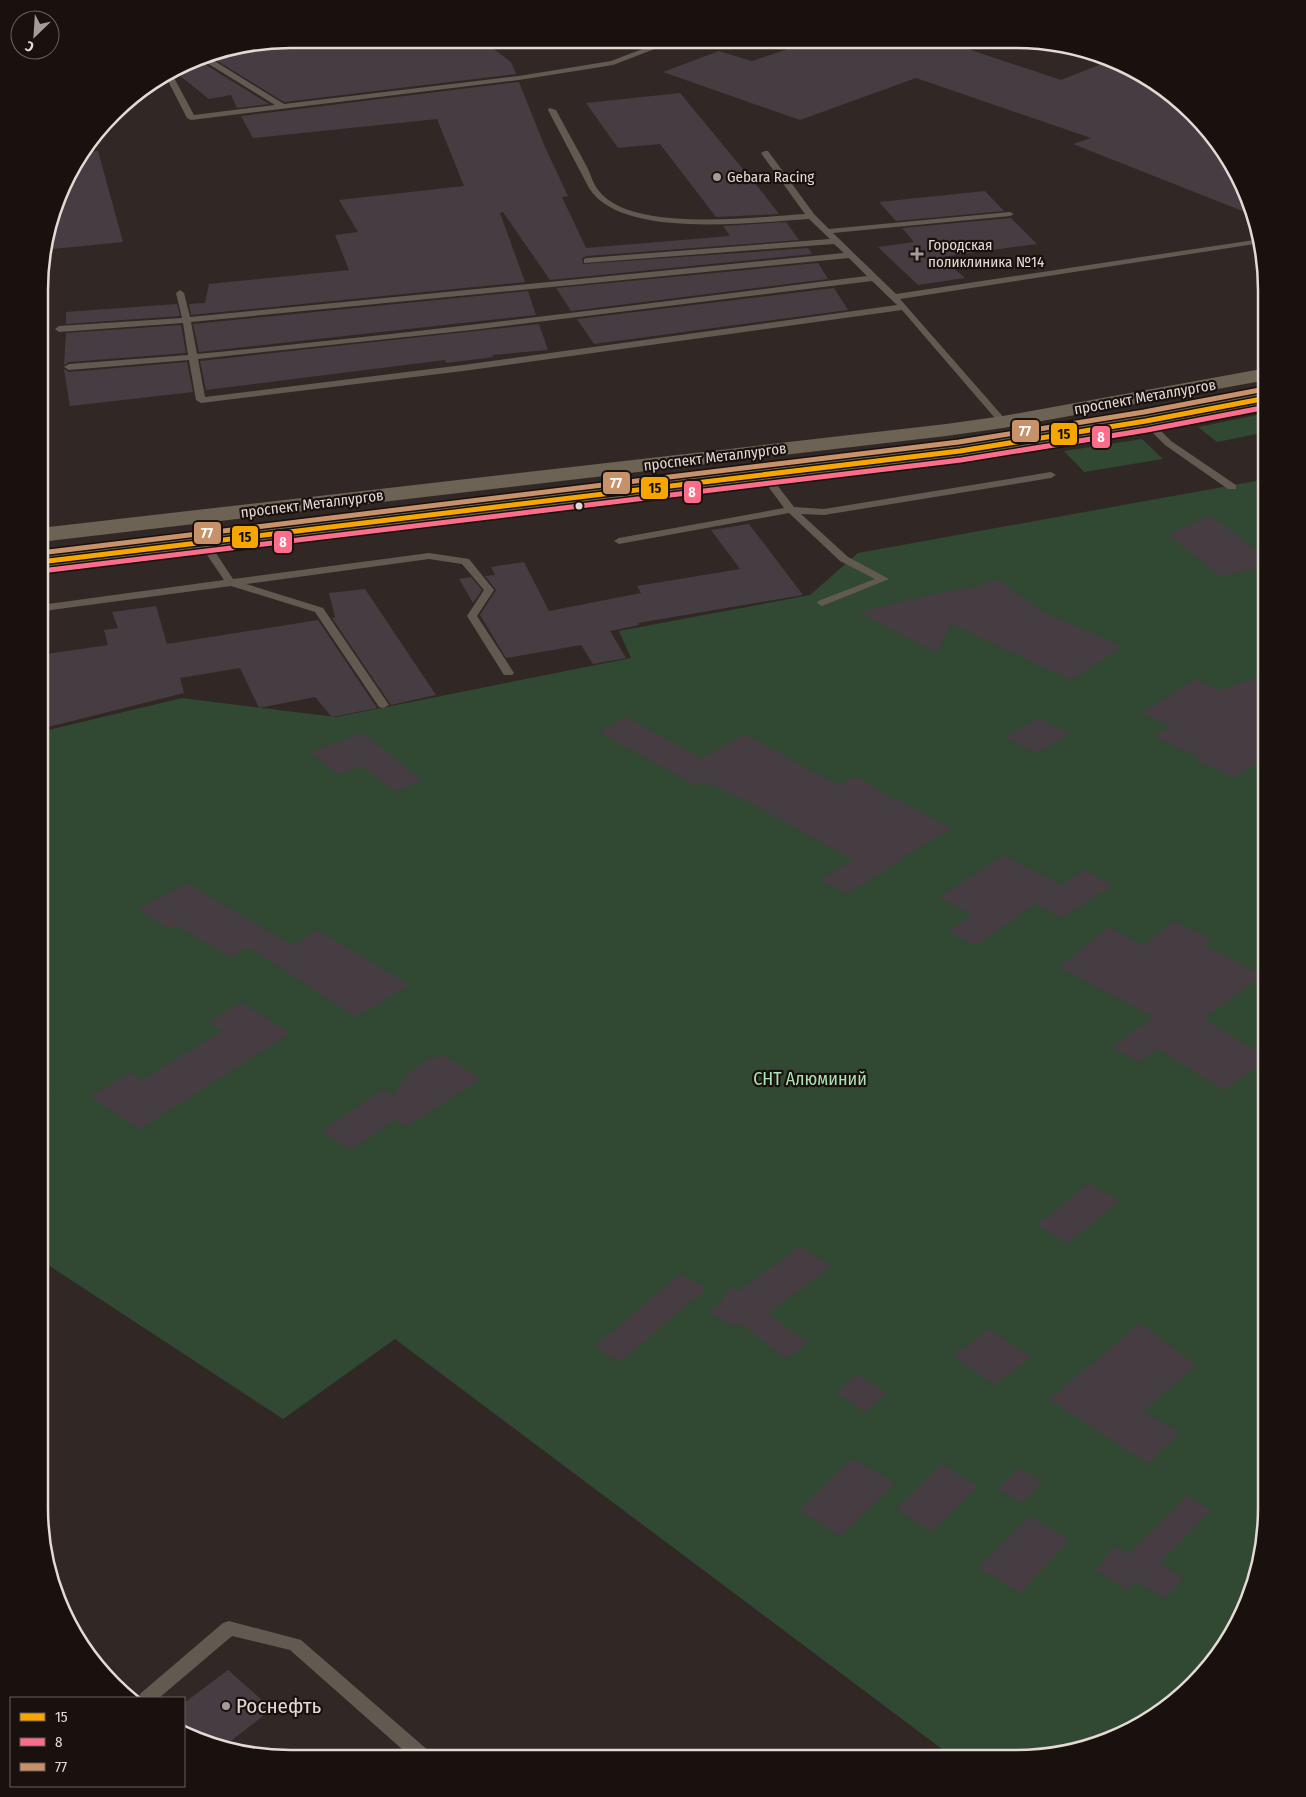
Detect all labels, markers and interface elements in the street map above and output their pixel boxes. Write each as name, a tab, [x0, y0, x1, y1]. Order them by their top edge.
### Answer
north arrow	[10, 10, 60, 60]
text: С	[22, 37, 37, 56]
place label: Gebara Racing	[727, 168, 814, 186]
marker: Gebara Racing	[711, 171, 723, 183]
place label: Городская поликлиника №14	[928, 236, 1044, 271]
marker: Городская поликлиника №14	[910, 247, 924, 261]
street label: проспект Металлургов	[1073, 376, 1217, 418]
line badge: 77	[1011, 419, 1040, 443]
line badge: 15	[1050, 422, 1078, 446]
text: 77	[1019, 423, 1031, 440]
line badge: 8	[1091, 425, 1111, 449]
text: 15	[1058, 426, 1071, 443]
text: 8	[1097, 429, 1105, 446]
street label: проспект Металлургов	[643, 439, 787, 475]
line badge: 77	[602, 471, 631, 495]
text: 77	[610, 475, 622, 492]
line badge: 15	[640, 476, 669, 500]
text: 15	[649, 480, 662, 497]
line badge: 8	[683, 480, 702, 504]
text: 8	[688, 484, 696, 501]
street label: проспект Металлургов	[240, 486, 384, 522]
unlabelled marker	[574, 501, 584, 511]
line badge: 77	[193, 521, 222, 545]
text: 77	[201, 525, 213, 542]
line badge: 15	[231, 525, 259, 549]
text: 15	[239, 529, 252, 546]
line badge: 8	[273, 530, 293, 554]
text: 8	[279, 534, 287, 551]
park label: СНТ Алюминий	[753, 1068, 867, 1090]
place label: Роснефть	[236, 1693, 321, 1719]
legend	[10, 1697, 185, 1787]
marker: Роснефть	[220, 1700, 232, 1712]
text: 15	[55, 1708, 68, 1726]
text: 8	[55, 1733, 63, 1751]
text: 77	[55, 1758, 67, 1776]

